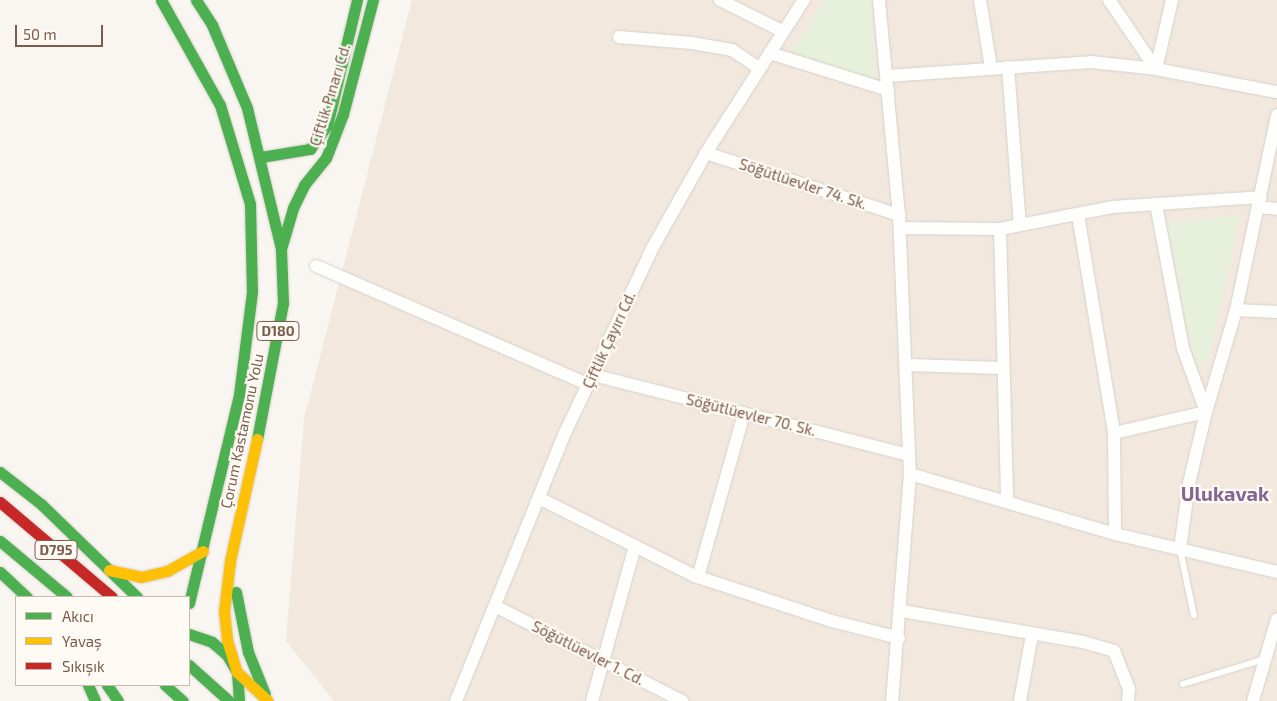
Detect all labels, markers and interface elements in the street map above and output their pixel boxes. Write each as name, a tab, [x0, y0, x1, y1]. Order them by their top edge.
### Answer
scale bar	[18, 15, 105, 47]
text: 50 m	[23, 25, 57, 43]
street label: Çiftlik Pınarı Cd.	[306, 42, 354, 148]
street label: Söğütlüevler 74. Sk.	[737, 155, 869, 213]
street label: Çiftlik Çayırı Cd.	[579, 289, 639, 391]
road number: D180	[256, 320, 300, 342]
street label: Çorum Kastamonu Yolu	[217, 352, 267, 510]
street label: Söğütlüevler 70. Sk.	[684, 390, 818, 440]
district label: Ulukavak	[1181, 481, 1269, 505]
road number: D795	[34, 538, 78, 562]
legend	[15, 596, 190, 686]
text: Akıcı	[62, 607, 94, 625]
street label: Söğütlüevler 1. Cd.	[529, 617, 647, 689]
text: Yavaş	[62, 632, 102, 650]
text: Sıkışık	[62, 657, 105, 675]

